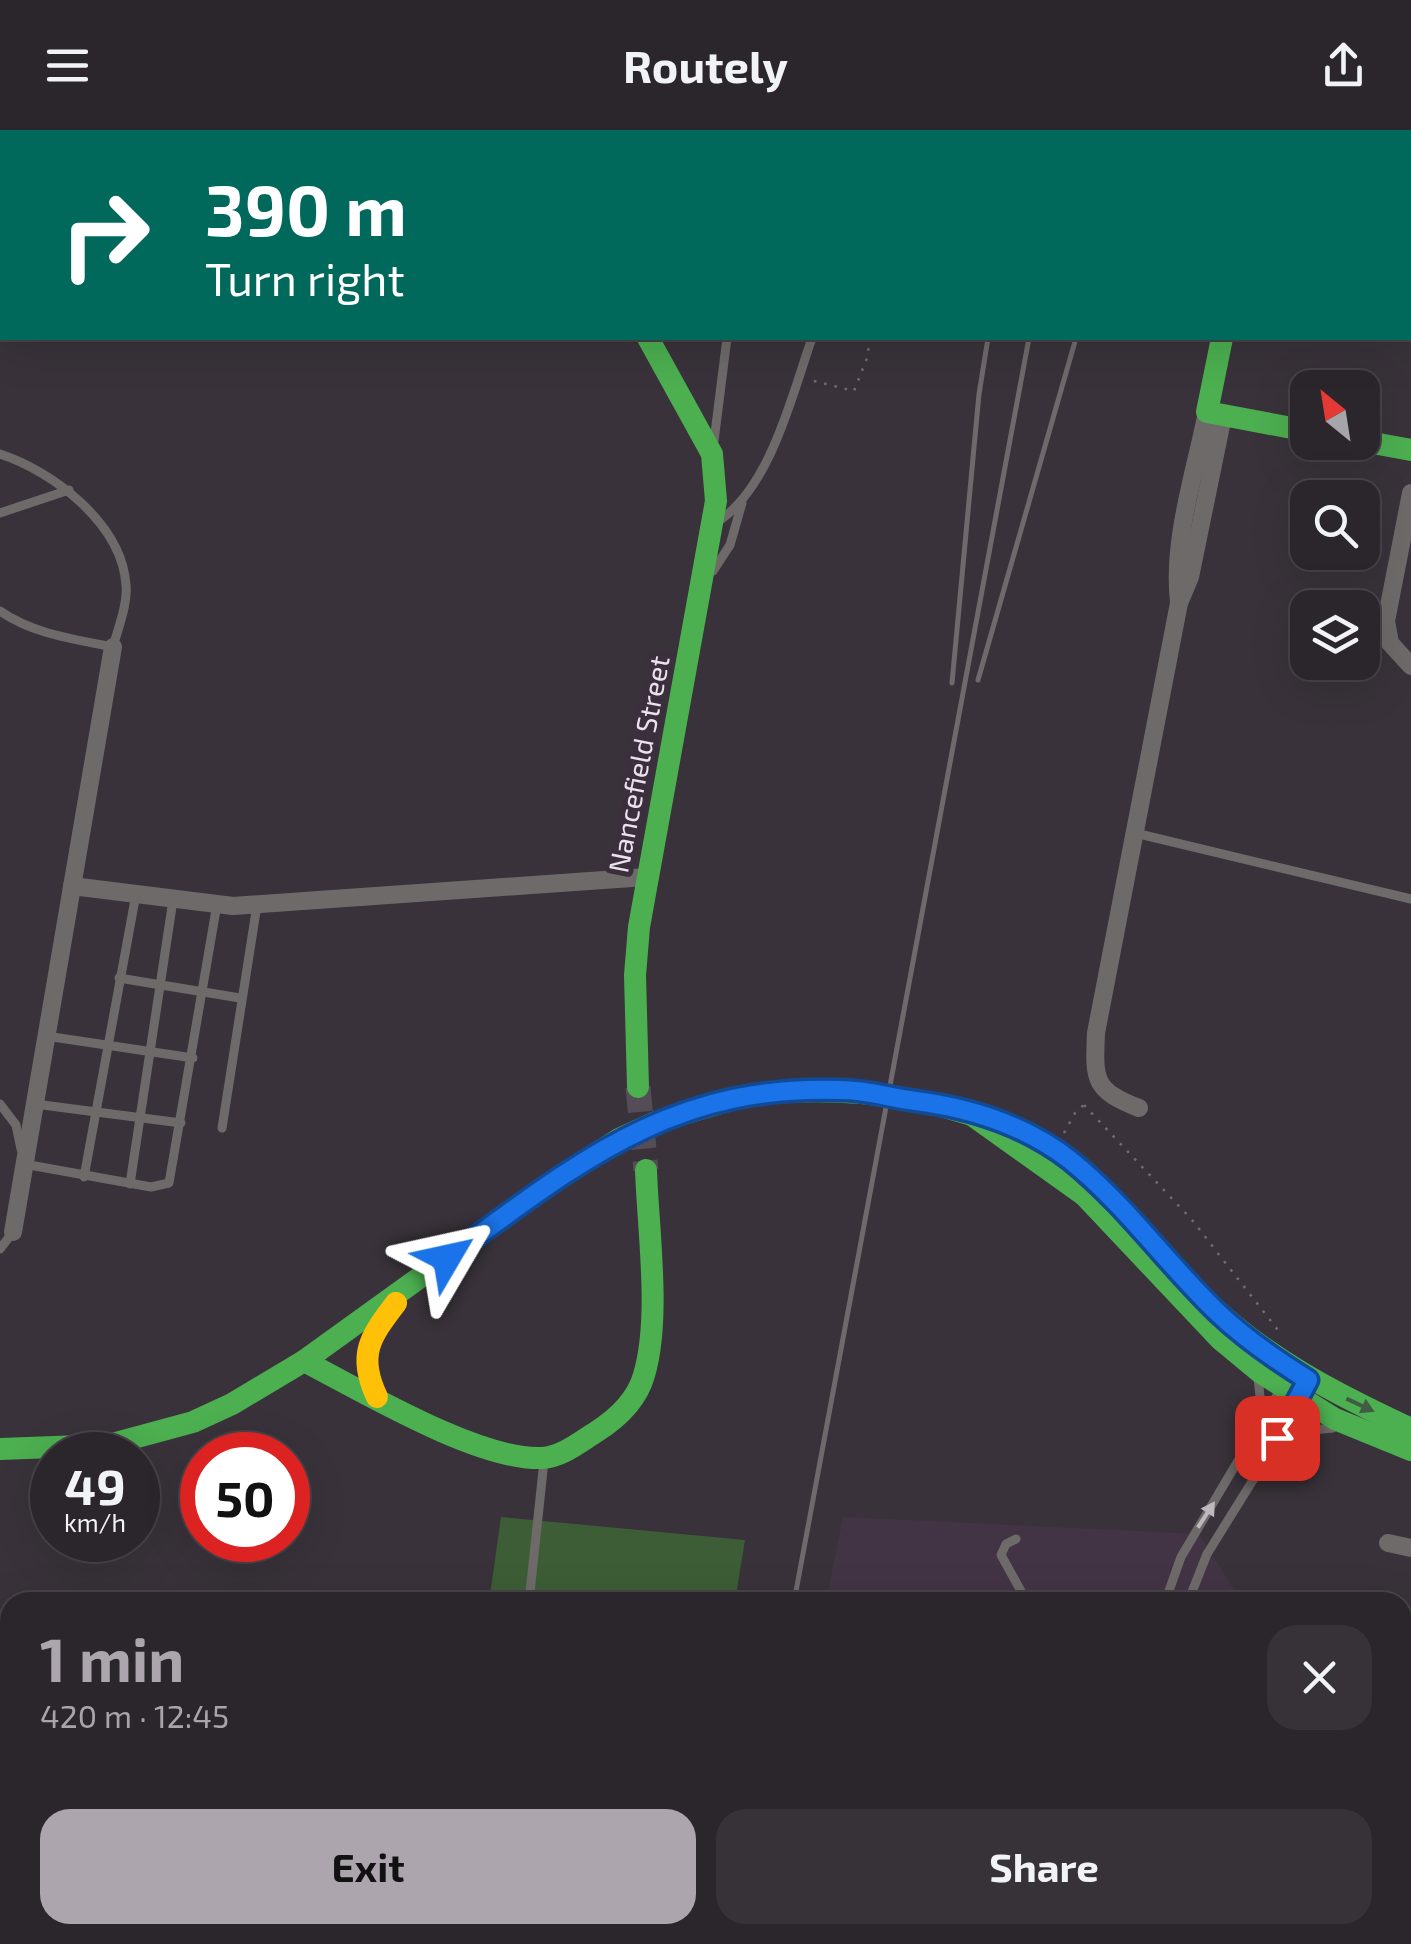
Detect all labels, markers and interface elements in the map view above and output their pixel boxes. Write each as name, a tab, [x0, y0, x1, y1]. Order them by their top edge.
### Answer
icon: menu	[40, 38, 95, 93]
text: Routely	[623, 38, 788, 92]
icon: share	[1316, 38, 1371, 93]
text: 390 m	[205, 166, 407, 250]
icon: right	[40, 170, 170, 300]
text: Turn right	[205, 251, 405, 305]
north arrow	[1290, 370, 1380, 460]
map controls	[1290, 370, 1380, 680]
button: search	[1290, 480, 1380, 570]
button: layers	[1290, 590, 1380, 680]
street label: Nancefield Street	[600, 653, 676, 875]
position arrow	[395, 1206, 499, 1310]
pin	[1235, 1396, 1320, 1481]
one-way arrow	[1346, 1396, 1375, 1413]
icon: arrive	[1250, 1411, 1305, 1466]
speed limit sign: 50	[180, 1432, 310, 1562]
text: 49	[64, 1455, 126, 1515]
one-way arrow	[1197, 1501, 1215, 1529]
text: km/h	[64, 1507, 126, 1537]
text: 1 min	[40, 1622, 184, 1694]
button: close	[1267, 1625, 1372, 1730]
text: 420 m · 12:45	[40, 1696, 229, 1734]
button: Exit	[40, 1809, 696, 1924]
button: Share	[716, 1809, 1372, 1924]

